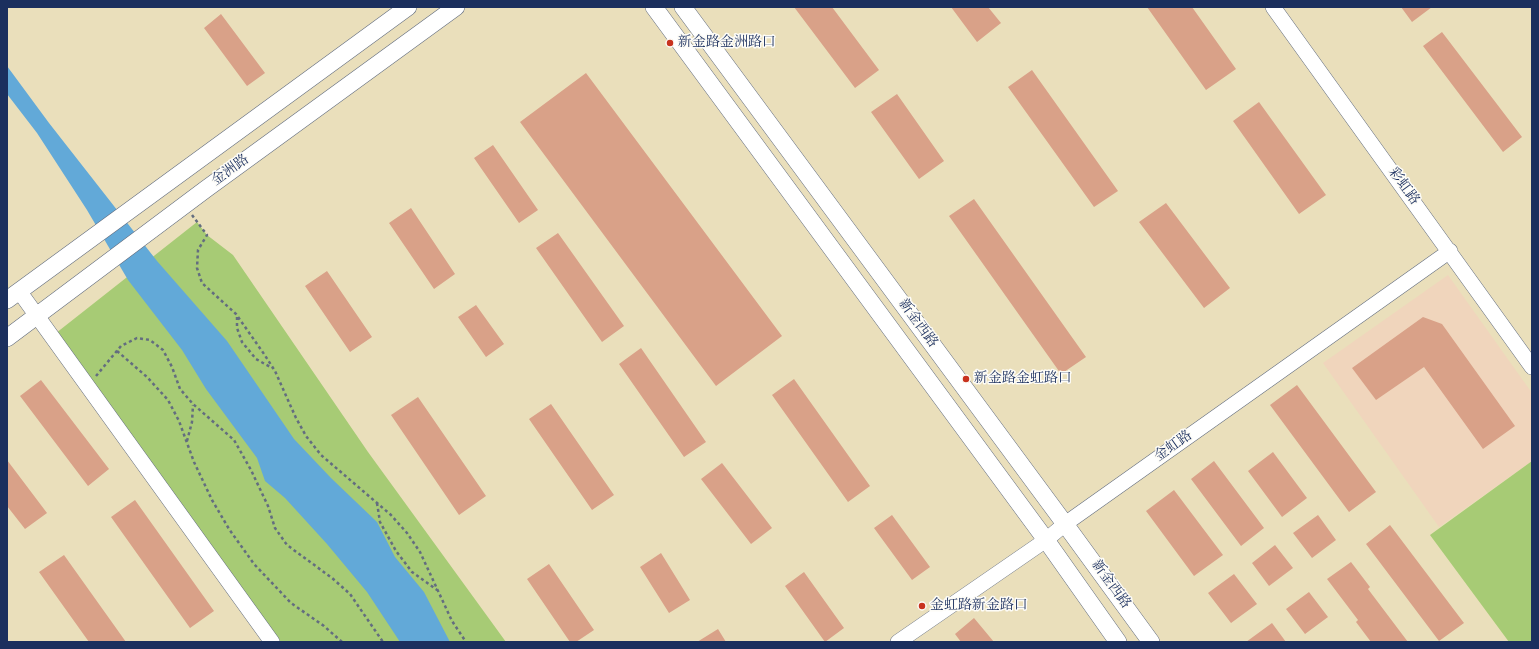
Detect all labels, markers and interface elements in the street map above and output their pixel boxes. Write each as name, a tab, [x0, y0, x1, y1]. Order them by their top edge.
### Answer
place label: 新金路金洲路口	[678, 35, 776, 51]
marker: 新金路金洲路口	[665, 38, 675, 48]
street label: 金洲路	[209, 152, 253, 190]
street label: 彩虹路	[1384, 165, 1422, 209]
street label: 新金西路	[894, 296, 940, 352]
place label: 新金路金虹路口	[974, 371, 1072, 387]
marker: 新金路金虹路口	[961, 374, 971, 384]
street label: 金虹路	[1152, 428, 1196, 466]
street label: 新金西路	[1087, 557, 1133, 613]
place label: 金虹路新金路口	[930, 598, 1028, 614]
marker: 金虹路新金路口	[917, 601, 927, 611]

